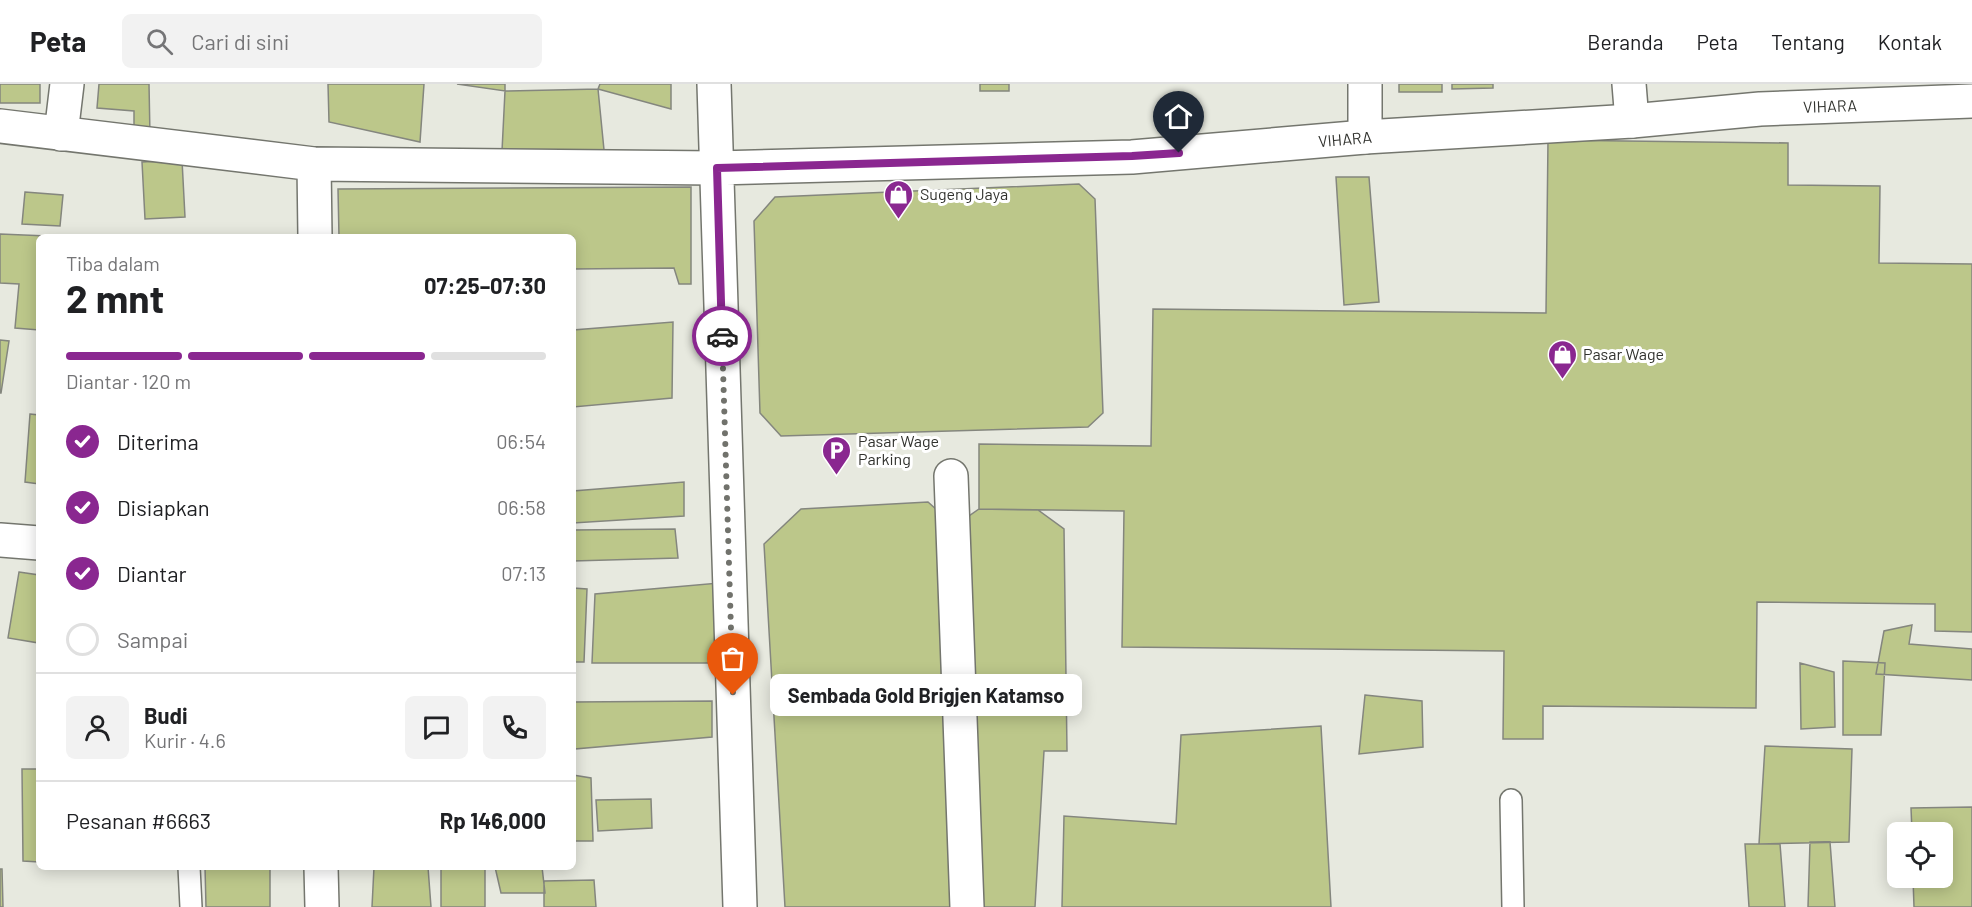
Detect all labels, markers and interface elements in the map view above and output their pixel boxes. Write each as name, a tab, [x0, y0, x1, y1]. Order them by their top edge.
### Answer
search box	[122, 14, 542, 68]
text: Peta	[30, 24, 86, 58]
icon: search	[143, 25, 176, 58]
text: Cari di sini	[191, 28, 289, 54]
text: Beranda	[1587, 29, 1663, 54]
text: Peta	[1696, 29, 1738, 54]
text: Tentang	[1771, 29, 1845, 54]
text: Kontak	[1878, 29, 1942, 54]
pin	[1153, 91, 1204, 153]
street label: VIHARA	[1803, 95, 1858, 116]
icon: home	[1162, 100, 1195, 133]
street label: VIHARA	[1317, 127, 1373, 150]
shop icon: Sugeng Jaya	[883, 178, 915, 220]
place label: Sugeng Jaya	[920, 184, 1008, 203]
text: Tiba dalam	[66, 251, 160, 275]
text: 07:25–07:30	[424, 272, 546, 298]
text: 2 mnt	[66, 274, 164, 321]
courier	[692, 306, 752, 366]
icon: car	[706, 320, 739, 353]
shop icon: Pasar Wage	[1546, 338, 1578, 380]
place label: Pasar Wage	[1583, 344, 1664, 363]
text: Diantar · 120 m	[66, 369, 191, 393]
icon: check	[66, 425, 99, 458]
text: Diterima	[117, 428, 199, 454]
text: 06:54	[496, 429, 546, 453]
place label: Pasar Wage Parking	[858, 431, 939, 468]
parking icon: Pasar Wage Parking	[821, 434, 853, 476]
icon: check	[66, 491, 99, 524]
text: Disiapkan	[117, 494, 210, 520]
text: 06:58	[497, 495, 546, 519]
icon: check	[66, 557, 99, 590]
text: Diantar	[117, 560, 187, 586]
text: 07:13	[501, 561, 546, 585]
text: Sampai	[117, 626, 188, 652]
pin	[707, 633, 758, 695]
icon: bag	[716, 642, 749, 675]
callout: Sembada Gold Brigjen Katamso	[769, 674, 1081, 716]
text: Sembada Gold Brigjen Katamso	[788, 683, 1064, 707]
button: person	[66, 696, 129, 759]
button: chat	[405, 696, 468, 759]
button: phone	[483, 696, 546, 759]
text: Budi	[144, 702, 188, 728]
text: Kurir · 4.6	[144, 728, 226, 752]
text: Pesanan #6663	[66, 807, 211, 833]
text: Rp 146,000	[440, 807, 546, 833]
map controls	[1887, 822, 1953, 888]
button: locate	[1887, 822, 1953, 888]

